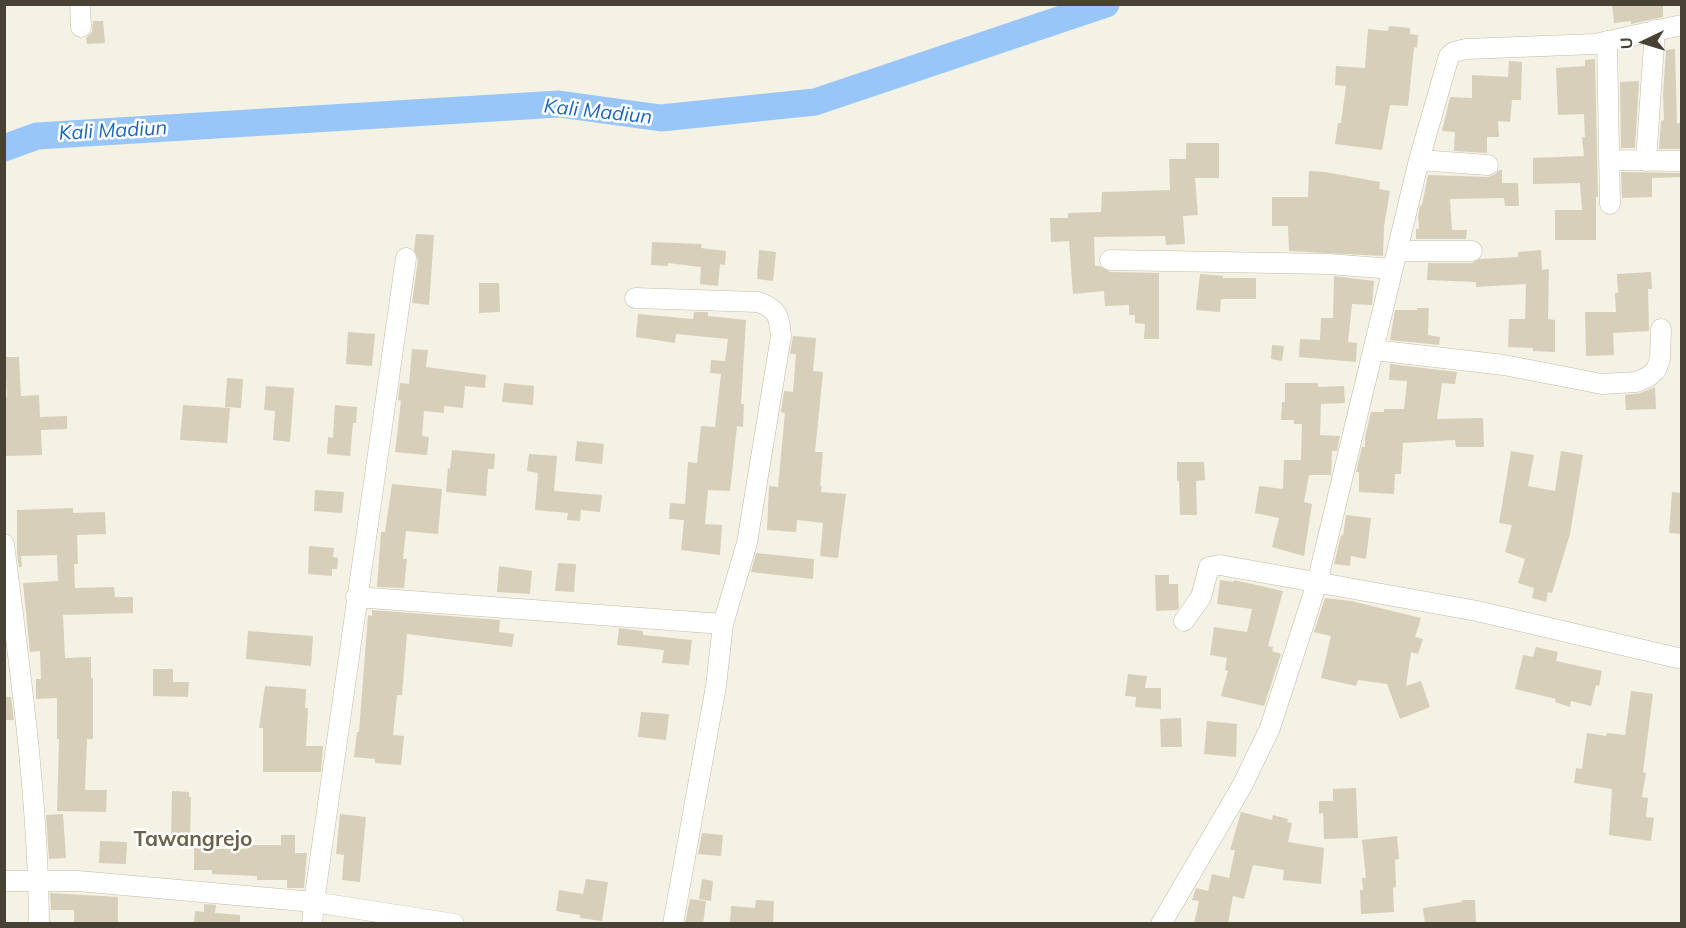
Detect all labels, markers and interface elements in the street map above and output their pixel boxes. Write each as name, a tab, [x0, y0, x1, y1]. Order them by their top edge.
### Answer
north arrow	[1614, 12, 1674, 72]
text: U	[1616, 37, 1636, 50]
water label: Kali Madiun	[543, 94, 653, 130]
water label: Kali Madiun	[58, 116, 168, 146]
district label: Tawangrejo	[134, 827, 252, 853]

